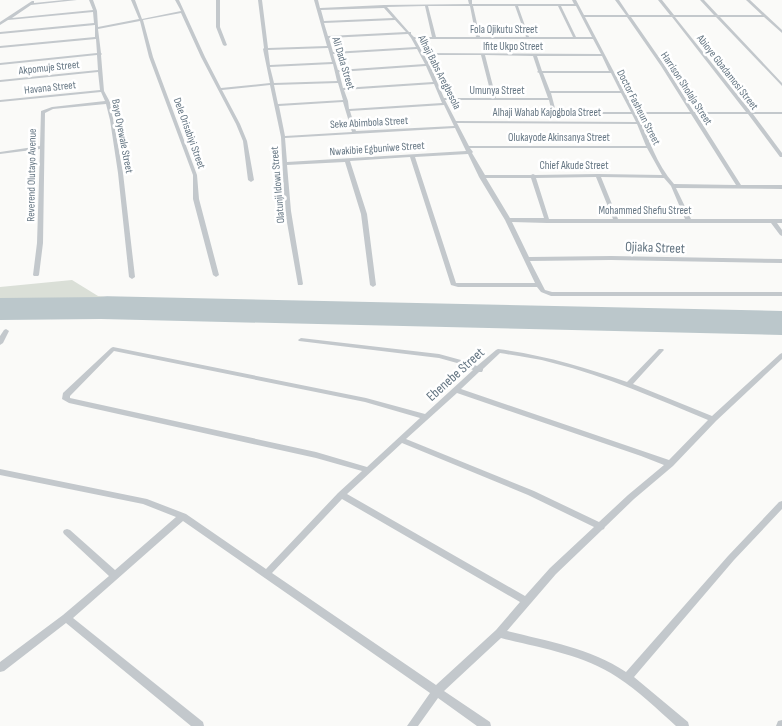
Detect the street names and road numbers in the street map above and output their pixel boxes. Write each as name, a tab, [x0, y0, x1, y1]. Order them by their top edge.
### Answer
street label: Fola Ojikutu Street	[470, 23, 539, 36]
street label: Abioye Gbadamosi Street	[694, 31, 761, 113]
street label: Alhaji Babs Aregbesola	[415, 32, 464, 112]
street label: Ali Dada Street	[329, 34, 358, 92]
street label: Ifite Ukpo Street	[483, 40, 544, 53]
street label: Harrison Sholaja Street	[658, 49, 715, 128]
street label: Akpomuje Street	[17, 58, 81, 77]
street label: Doctor Fasheun Street	[614, 67, 663, 148]
street label: Havana Street	[24, 78, 77, 97]
street label: Umunya Street	[469, 84, 525, 97]
street label: Dele Orisabiyi Street	[171, 96, 209, 171]
street label: Bayo Oyewale Street	[109, 98, 136, 175]
street label: Alhaji Wahab Kajogbola Street	[492, 106, 602, 119]
street label: Seke Abimbola Street	[330, 114, 409, 131]
street label: Reverend Olutayo Avenue	[24, 128, 39, 222]
street label: Olukayode Akinsanya Street	[508, 131, 611, 144]
street label: Nwakibie Egbuniwe Street	[329, 139, 426, 158]
street label: Olatunji Idowu Street	[268, 145, 287, 224]
street label: Chief Akude Street	[539, 159, 609, 172]
street label: Mohammed Shefiu Street	[598, 204, 692, 217]
street label: Ojiaka Street	[625, 238, 685, 257]
street label: Ebenebe Street	[423, 344, 488, 405]

